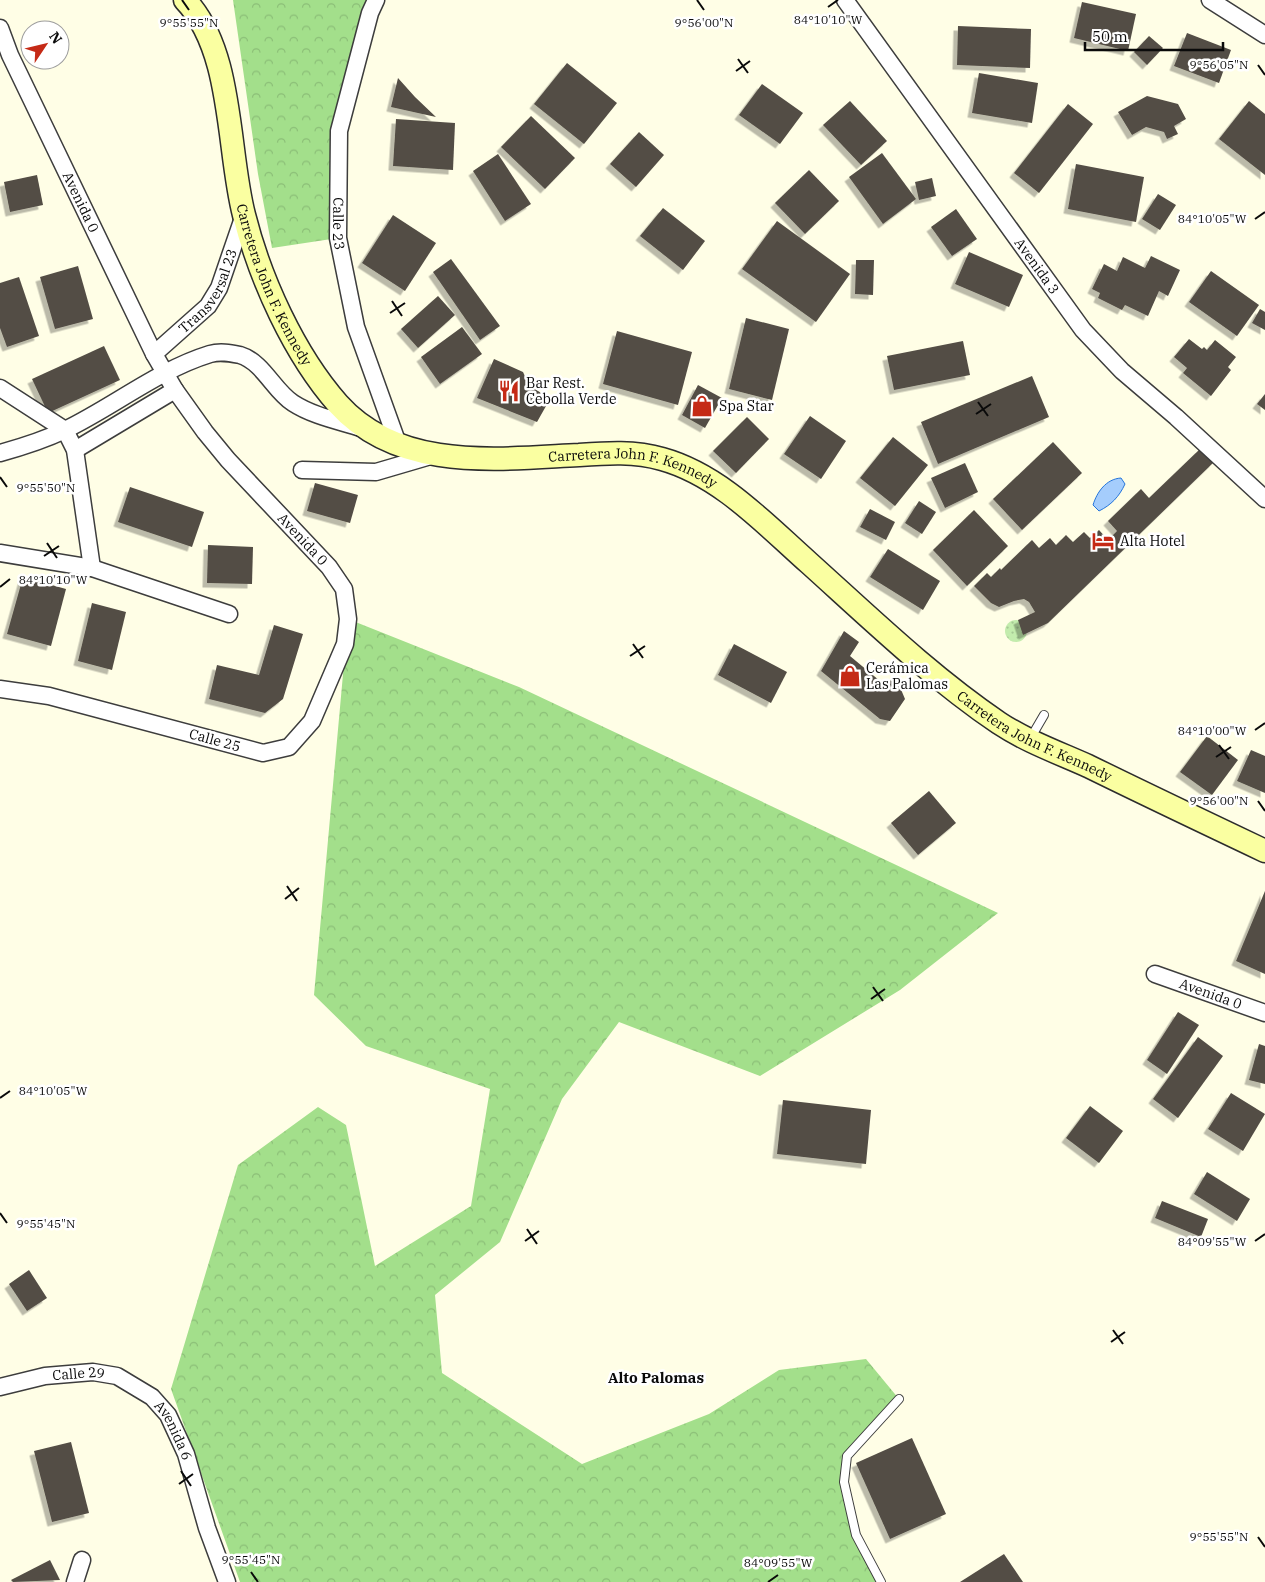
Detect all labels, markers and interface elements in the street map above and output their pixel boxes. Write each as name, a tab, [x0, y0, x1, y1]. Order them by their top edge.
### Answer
text: 84°10'10"W	[794, 12, 863, 27]
text: 9°55'55"N	[160, 15, 218, 30]
text: 9°56'00"N	[675, 15, 733, 30]
north arrow	[20, 20, 70, 70]
scale bar	[1085, 20, 1222, 52]
text: 50 m	[1092, 27, 1128, 46]
text: N	[45, 28, 66, 47]
text: 9°56'05"N	[1190, 57, 1248, 72]
street label: Avenida 0	[59, 169, 103, 235]
street label: Calle 23	[329, 197, 349, 252]
street label: Carretera John F. Kennedy	[233, 202, 316, 369]
text: 84°10'05"W	[1178, 211, 1247, 226]
street label: Avenida 3	[1010, 234, 1063, 298]
street label: Transversal 23	[175, 246, 241, 337]
place label: Bar Rest. Cebolla Verde	[526, 374, 616, 408]
restaurant icon: Bar Rest. Cebolla Verde	[496, 378, 522, 404]
shop icon: Spa Star	[689, 393, 715, 419]
place label: Spa Star	[719, 397, 775, 415]
street label: Carretera John F. Kennedy	[548, 444, 721, 492]
text: 9°55'50"N	[17, 480, 75, 495]
street label: Avenida 0	[274, 509, 332, 569]
hotel icon: Alta Hotel	[1090, 528, 1116, 554]
place label: Alta Hotel	[1120, 532, 1185, 550]
text: 84°10'10"W	[19, 572, 88, 587]
place label: Cerámica Las Palomas	[866, 659, 948, 693]
shop icon: Cerámica Las Palomas	[837, 663, 863, 689]
street label: Carretera John F. Kennedy	[953, 687, 1115, 786]
text: 84°10'00"W	[1178, 723, 1247, 738]
street label: Calle 25	[187, 725, 243, 755]
text: 9°56'00"N	[1190, 793, 1248, 808]
street label: Avenida 0	[1177, 974, 1244, 1013]
text: 84°10'05"W	[19, 1083, 88, 1098]
text: 9°55'45"N	[17, 1216, 75, 1231]
text: 84°09'55"W	[1178, 1234, 1247, 1249]
street label: Calle 29	[52, 1363, 106, 1384]
district label: Alto Palomas	[608, 1368, 704, 1387]
street label: Avenida 6	[150, 1397, 196, 1462]
text: 9°55'55"N	[1190, 1529, 1248, 1544]
text: 9°55'45"N	[222, 1552, 280, 1567]
text: 84°09'55"W	[744, 1555, 813, 1570]

